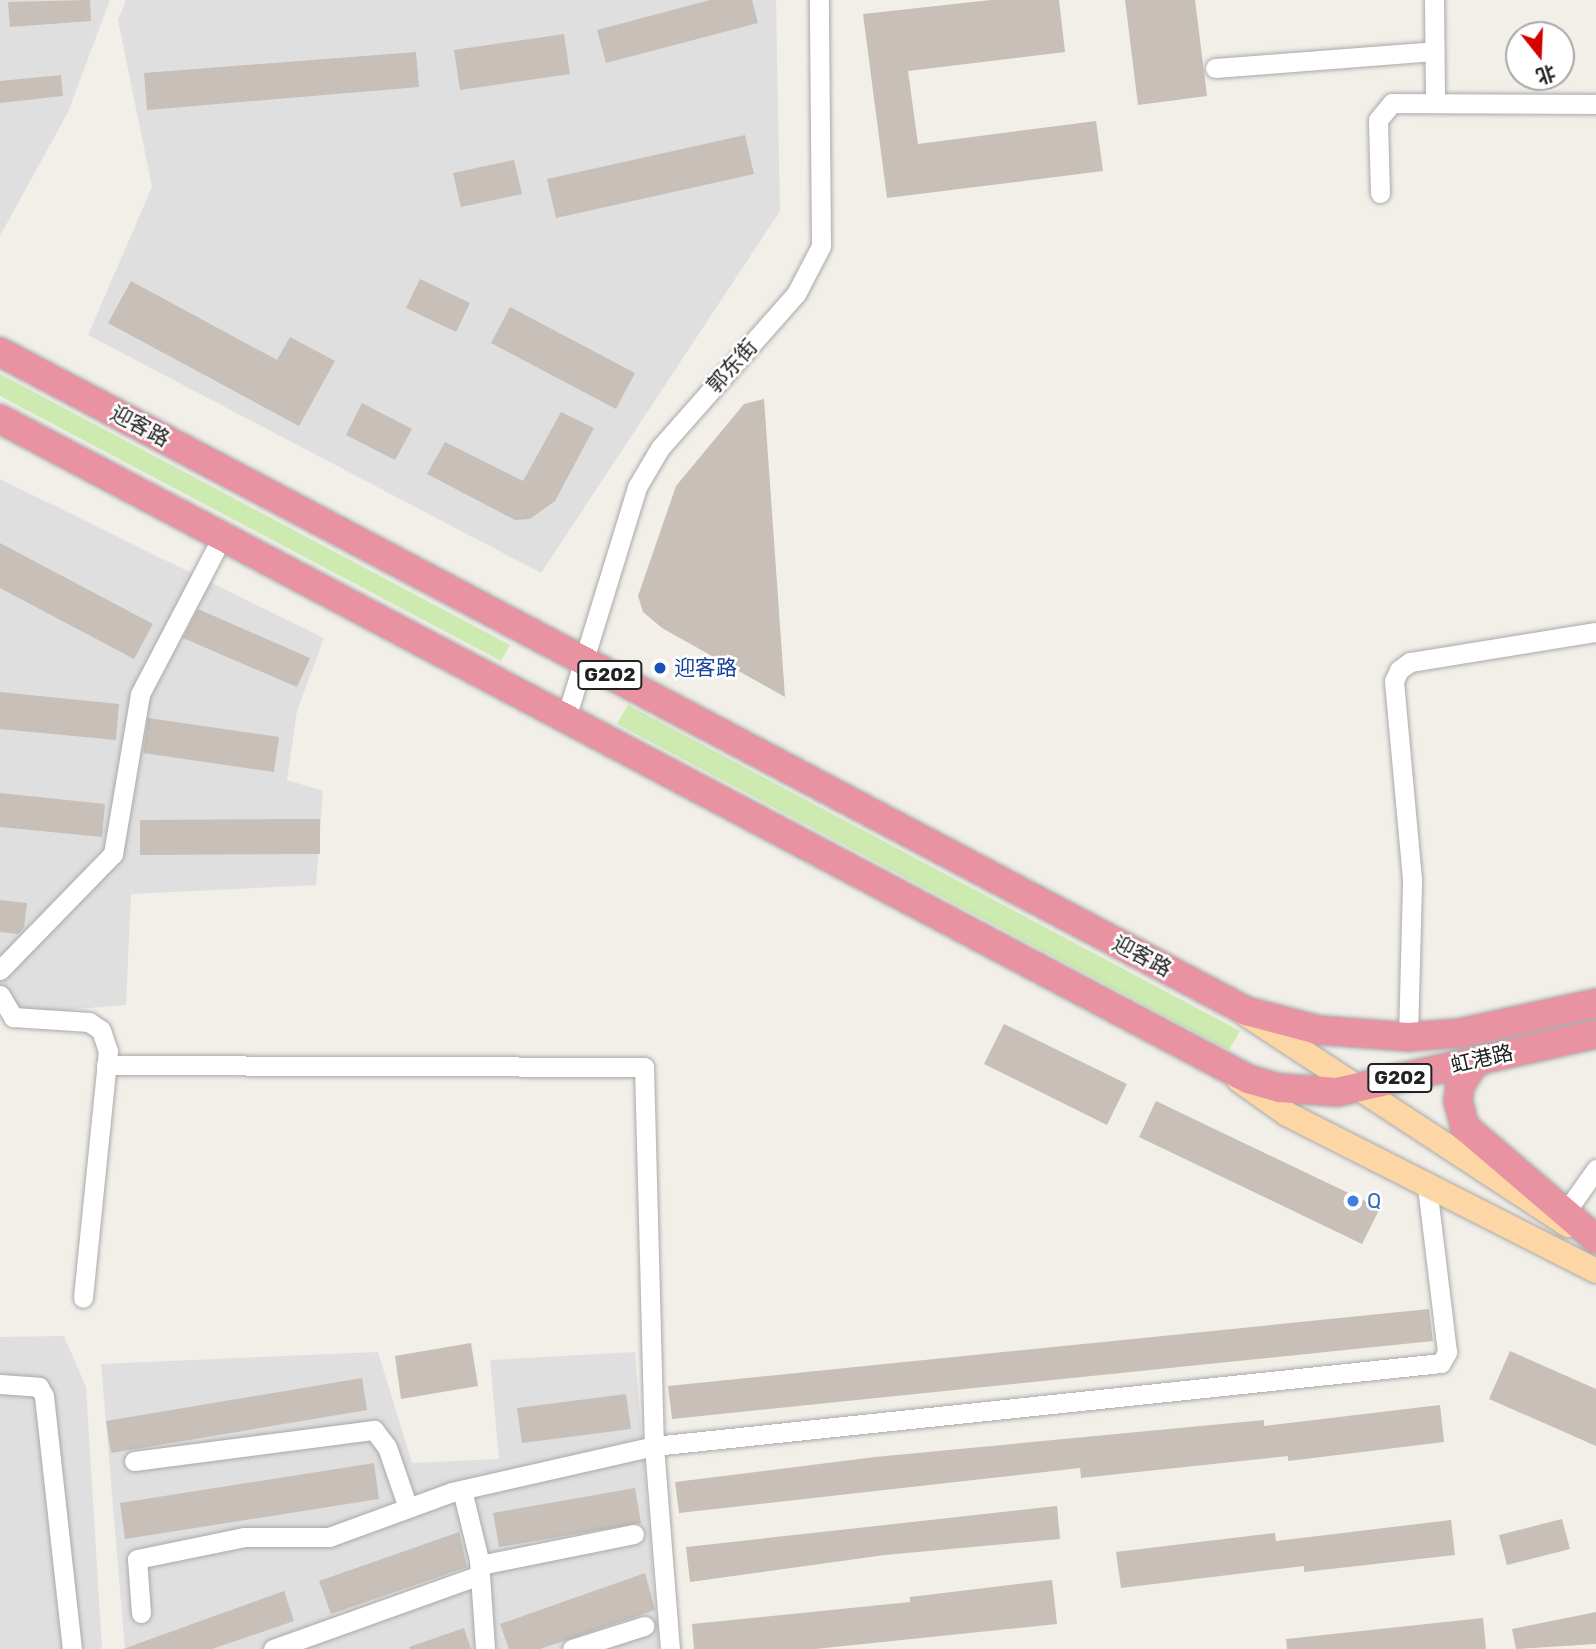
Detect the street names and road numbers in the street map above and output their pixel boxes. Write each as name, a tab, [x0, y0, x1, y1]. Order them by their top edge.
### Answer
street label: 郭东街	[702, 334, 762, 398]
street label: 迎客路	[106, 400, 174, 452]
road number: G202	[577, 660, 643, 690]
street label: 迎客路	[1108, 930, 1176, 982]
street label: 虹港路	[1448, 1040, 1516, 1078]
road number: G202	[1367, 1062, 1433, 1094]

